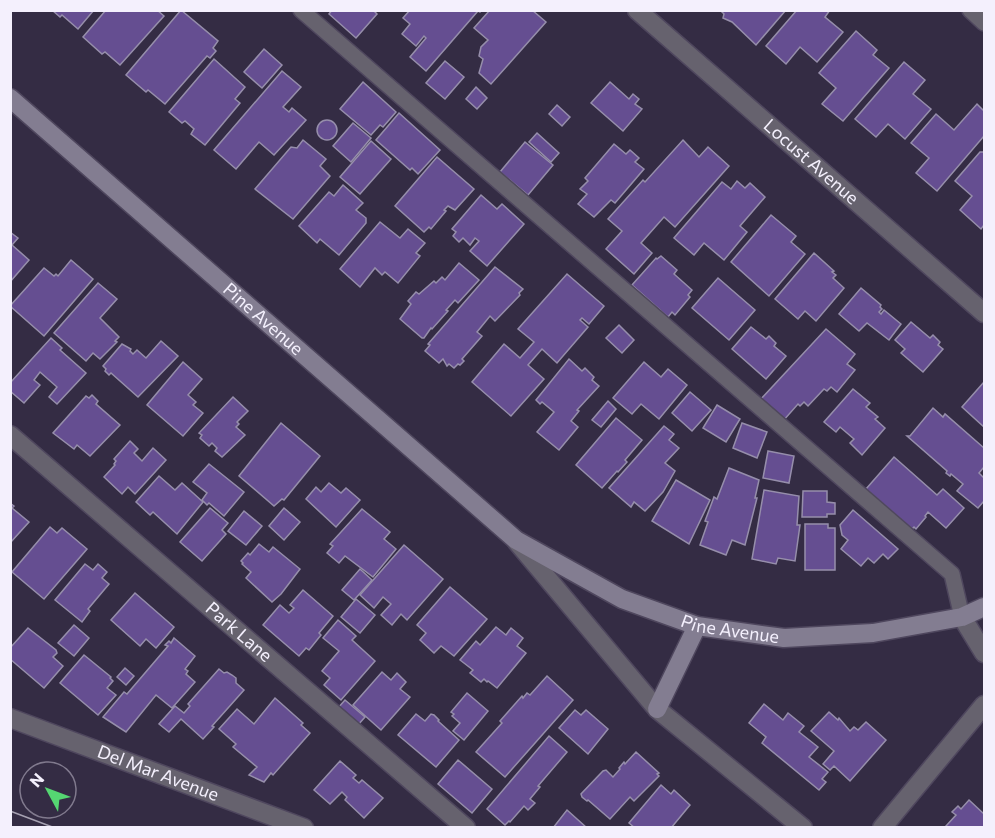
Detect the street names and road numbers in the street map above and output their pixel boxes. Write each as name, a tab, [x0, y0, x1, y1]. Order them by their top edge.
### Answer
street label: Locust Avenue	[760, 114, 864, 209]
street label: Pine Avenue	[219, 277, 308, 359]
street label: Park Lane	[202, 597, 277, 666]
street label: Pine Avenue	[678, 609, 781, 647]
street label: Del Mar Avenue	[95, 740, 222, 805]

